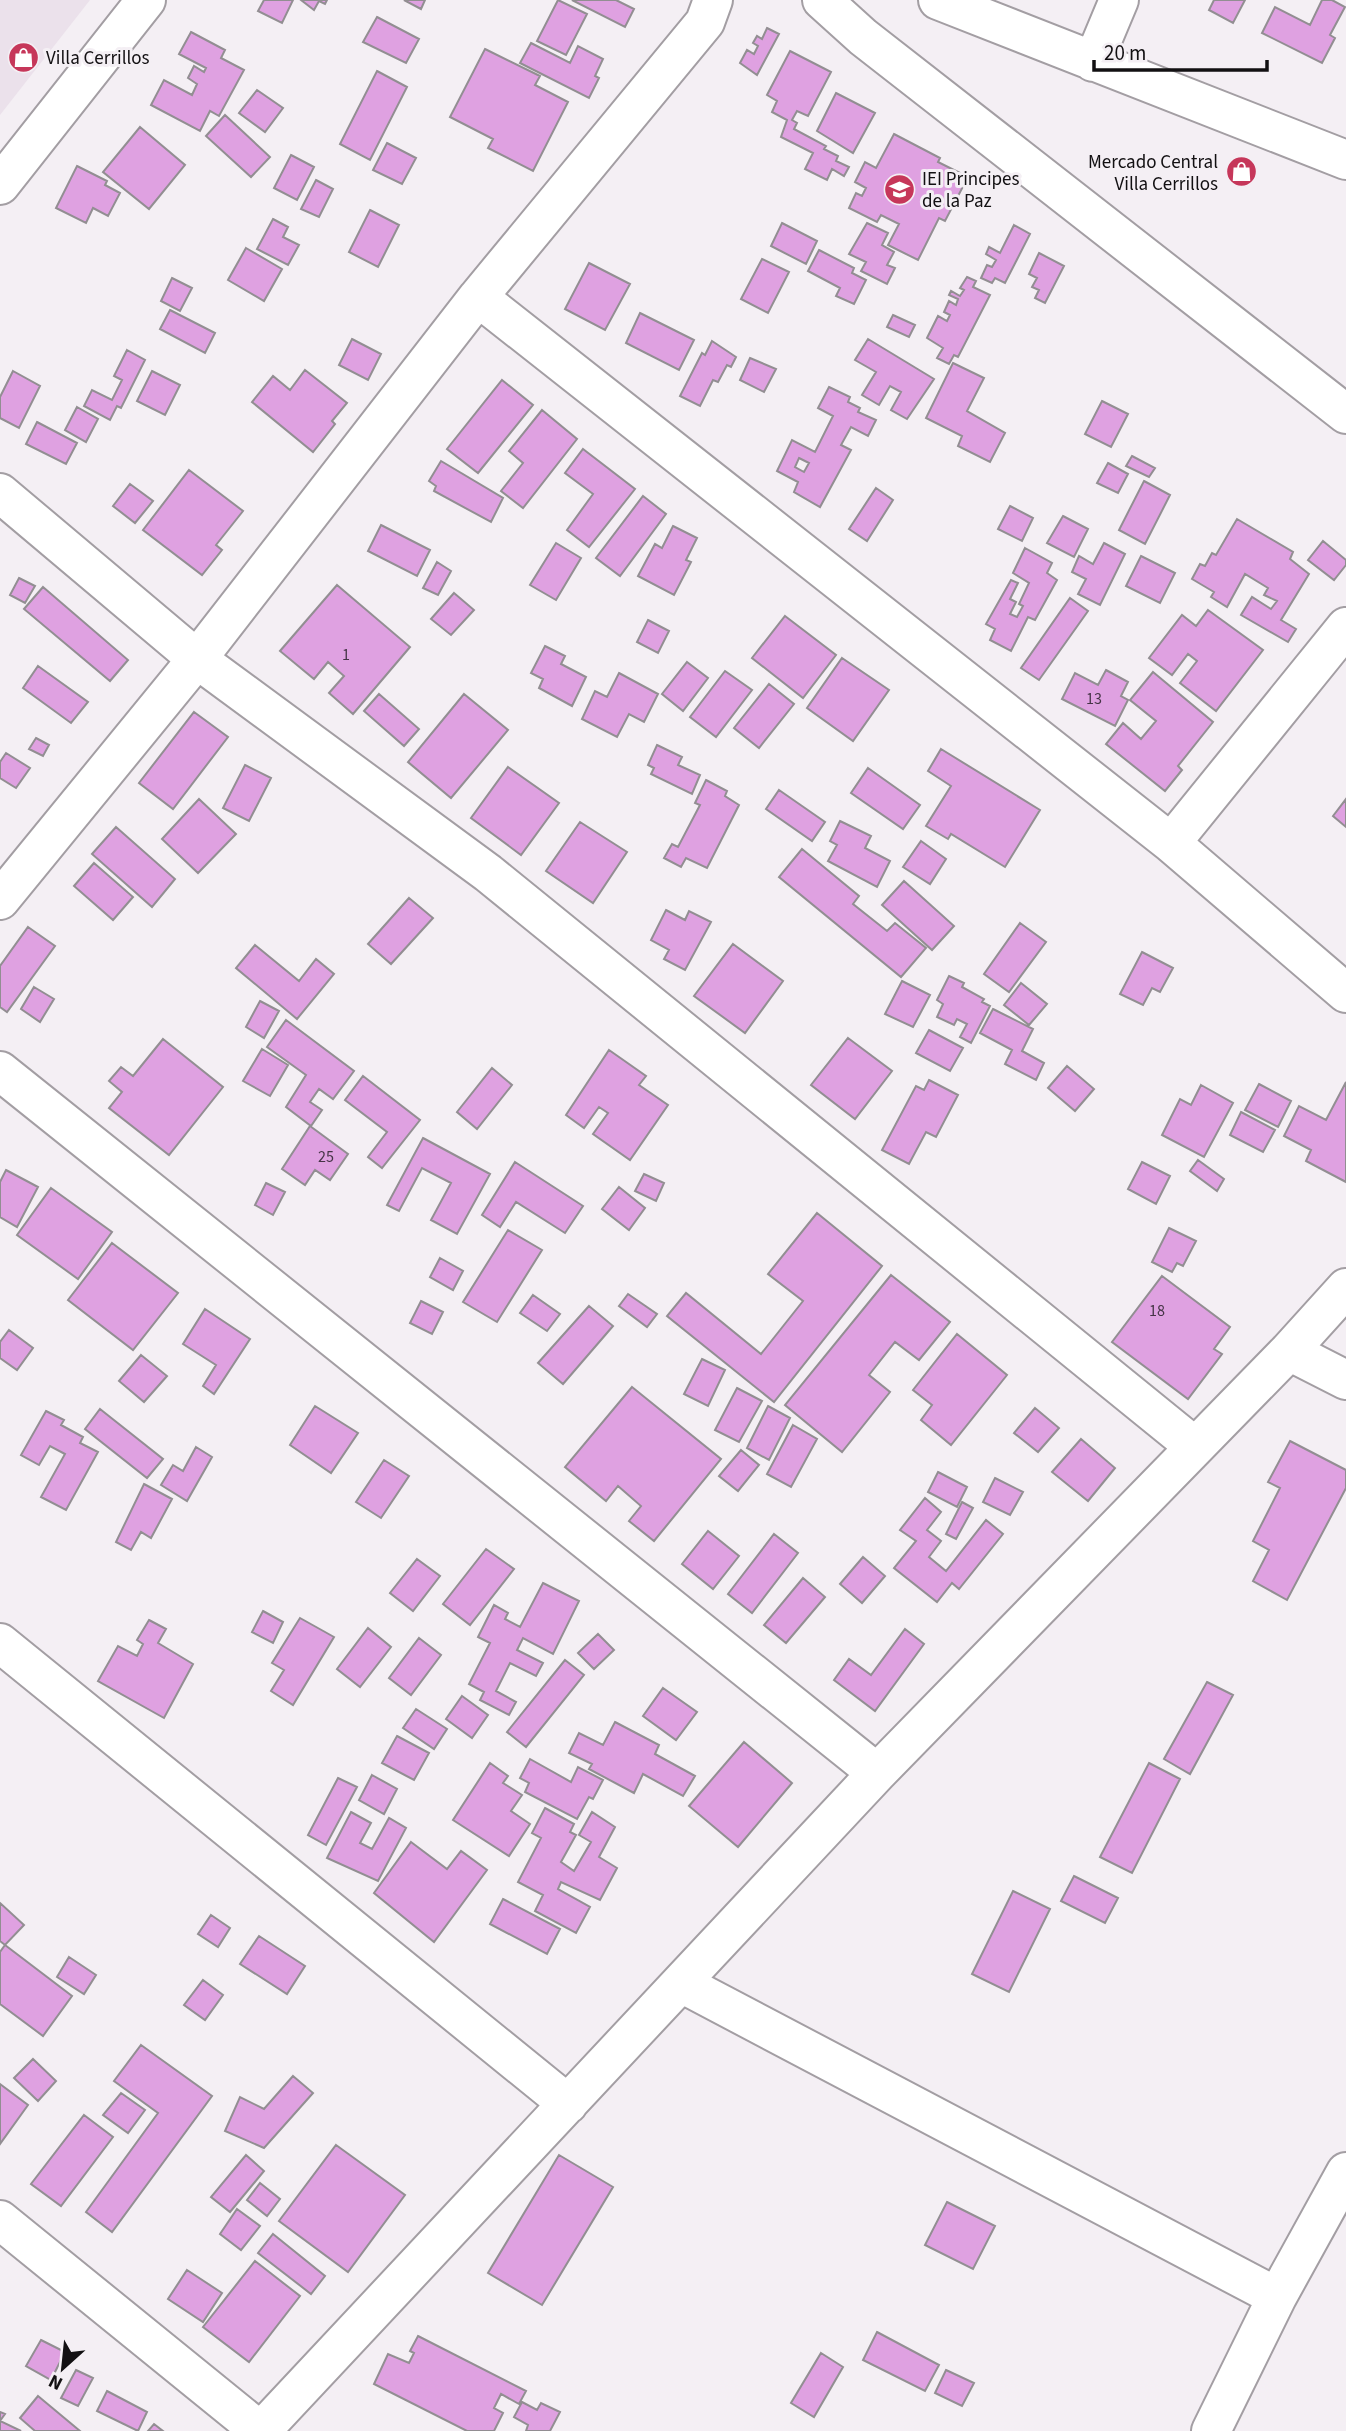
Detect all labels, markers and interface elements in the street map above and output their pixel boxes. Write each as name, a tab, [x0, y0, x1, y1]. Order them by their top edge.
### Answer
scale bar	[1094, 28, 1267, 72]
text: 20 m	[1104, 38, 1146, 68]
shop icon: Villa Cerrillos	[6, 40, 40, 74]
place label: Villa Cerrillos	[46, 45, 150, 72]
place label: Mercado Central Villa Cerrillos	[1088, 149, 1218, 198]
shop icon: Mercado Central Villa Cerrillos	[1224, 155, 1258, 189]
place label: IEI Principes de la Paz	[922, 166, 1020, 215]
school or university icon: IEI Principes de la Paz	[882, 172, 916, 206]
house number: 1	[342, 644, 350, 666]
house number: 13	[1086, 688, 1102, 710]
house number: 25	[318, 1146, 334, 1168]
house number: 18	[1149, 1300, 1165, 1322]
north arrow	[28, 2333, 98, 2403]
text: N	[44, 2367, 68, 2397]

